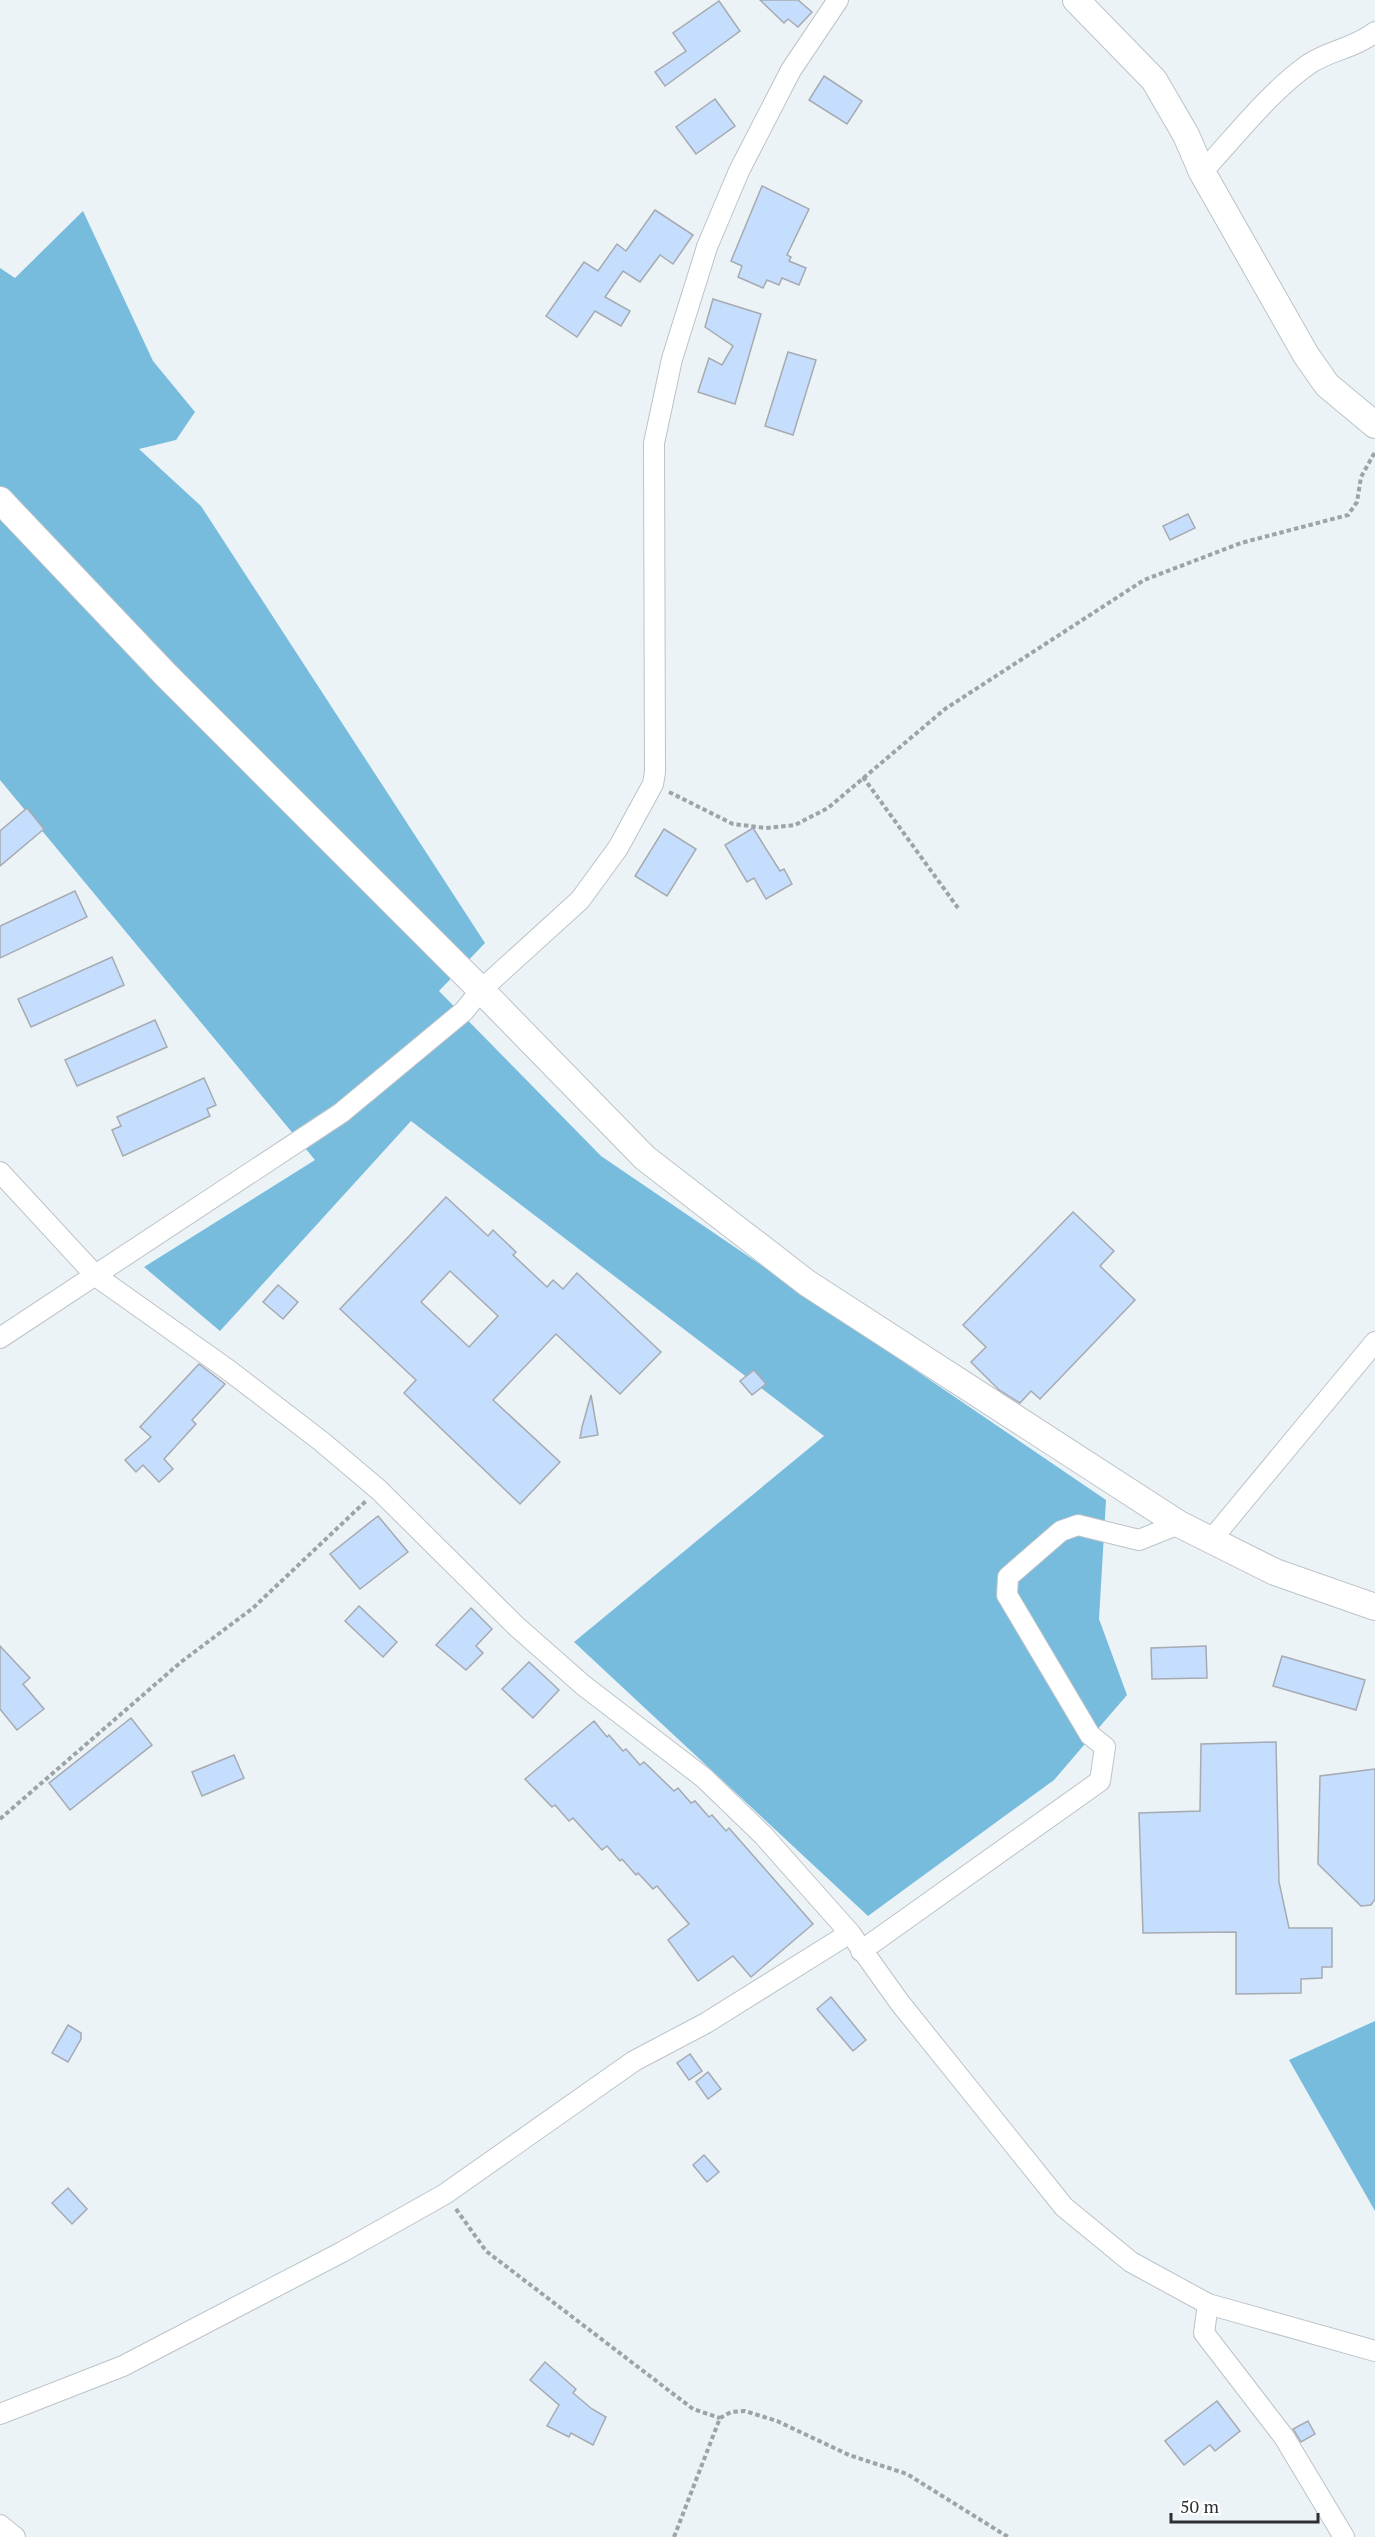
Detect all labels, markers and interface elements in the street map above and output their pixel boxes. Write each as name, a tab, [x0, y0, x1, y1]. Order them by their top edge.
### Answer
scale bar	[1171, 2486, 1318, 2524]
text: 50 m	[1180, 2494, 1220, 2518]

